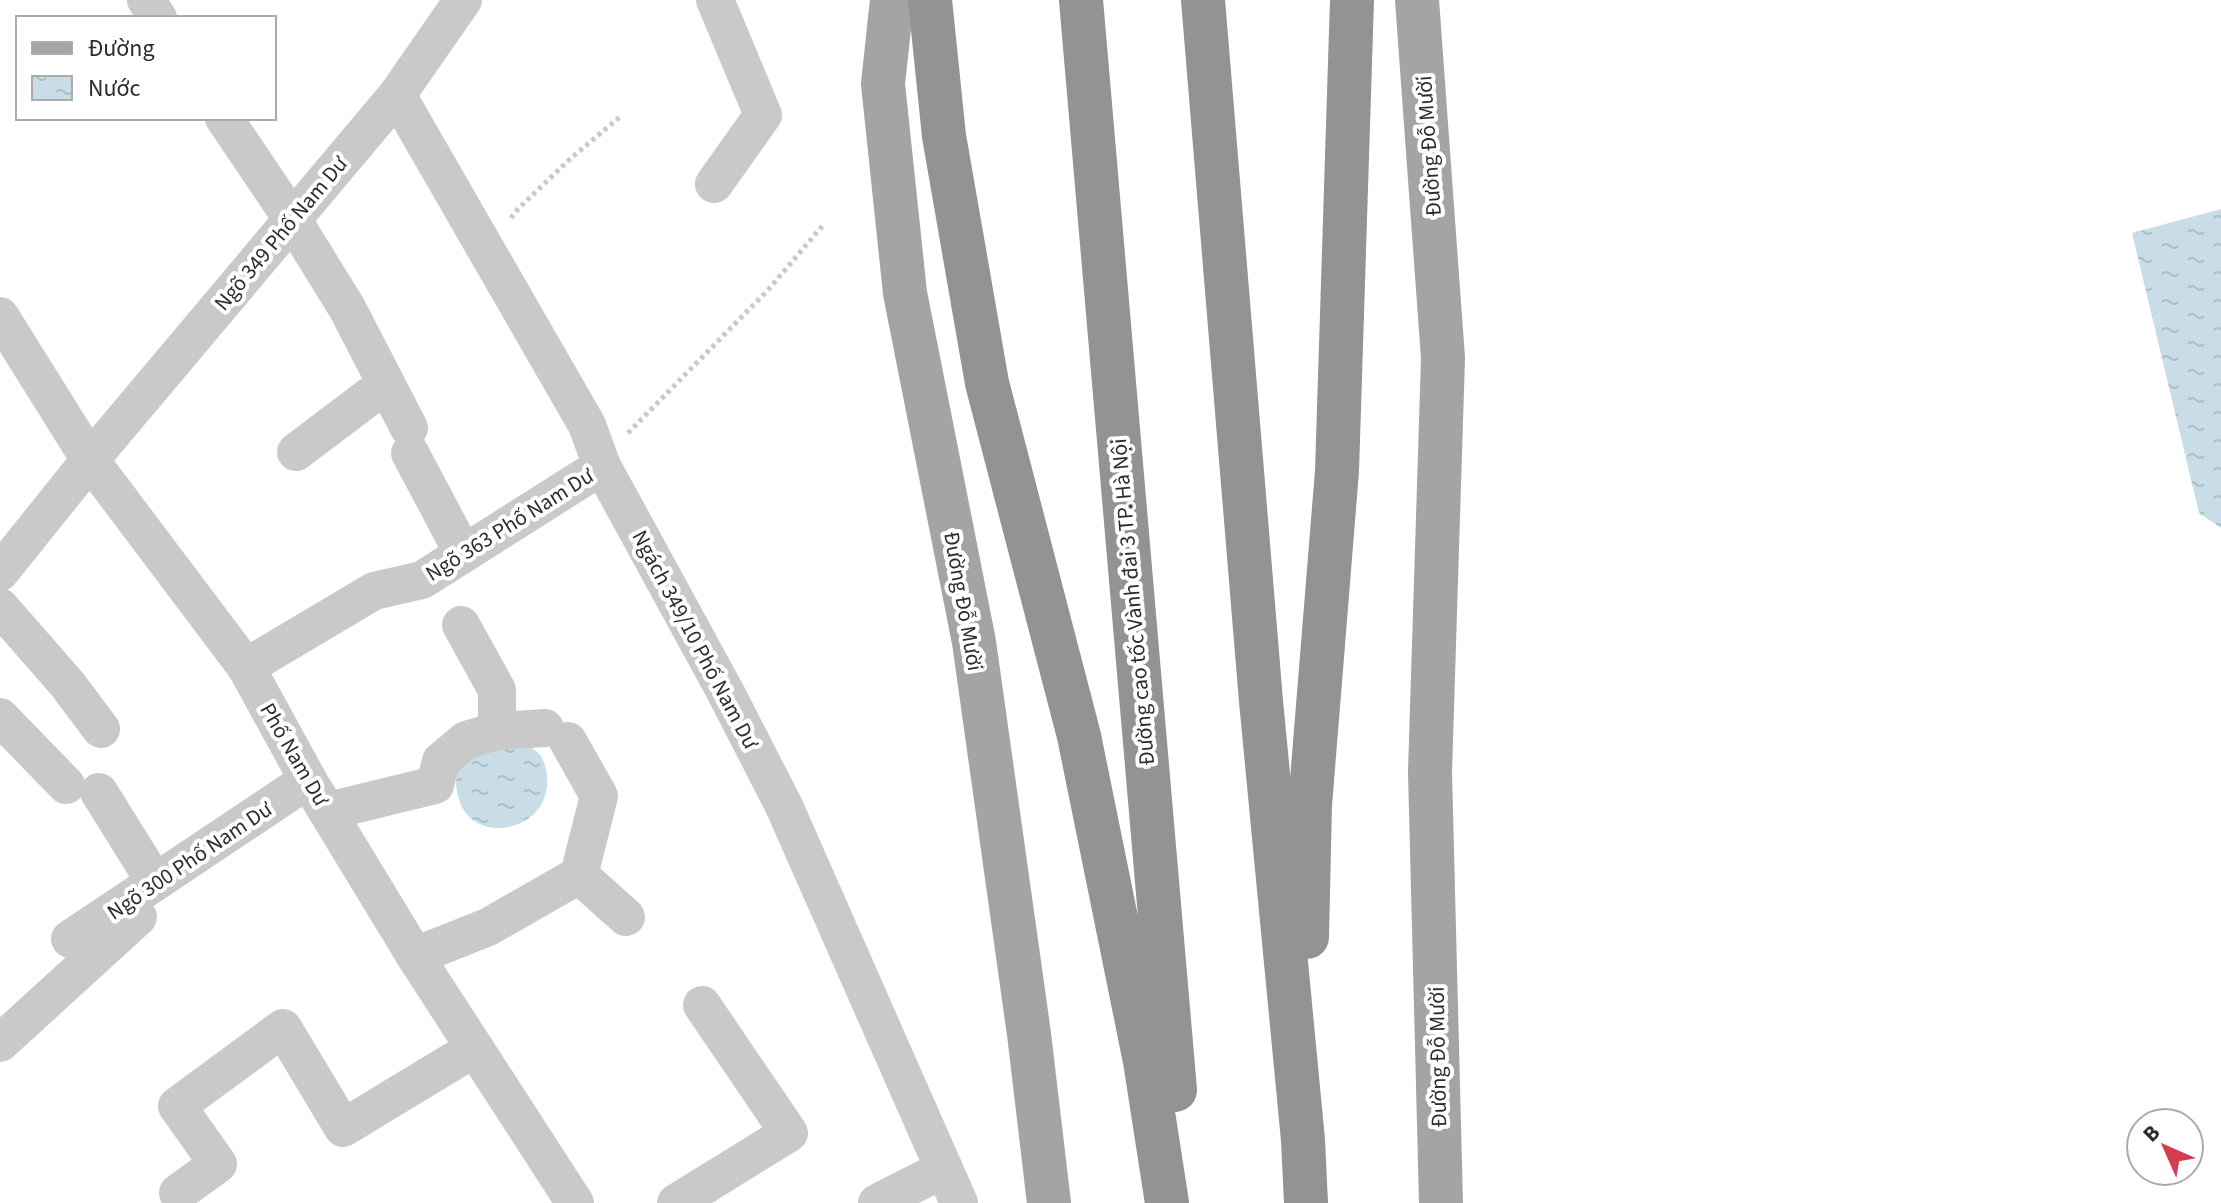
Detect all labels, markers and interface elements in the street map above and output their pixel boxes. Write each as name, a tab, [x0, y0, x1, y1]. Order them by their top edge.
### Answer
legend	[16, 16, 276, 120]
text: Đường	[88, 31, 155, 66]
text: Nước	[88, 71, 141, 106]
street label: Đường Đỗ Mười	[1408, 74, 1450, 217]
street label: Ngõ 349 Phố Nam Dư	[207, 149, 356, 318]
street label: Đường cao tốc Vành đai 3 TP. Hà Nội	[1103, 437, 1163, 767]
street label: Ngõ 363 Phố Nam Dư	[419, 460, 601, 589]
street label: Ngách 349/10 Phố Nam Dư	[624, 524, 767, 755]
street label: Đường Đỗ Mười	[935, 529, 991, 673]
street label: Phố Nam Dư	[252, 697, 337, 813]
street label: Ngõ 300 Phố Nam Dư	[101, 793, 279, 928]
street label: Đường Đỗ Mười	[1421, 986, 1455, 1128]
north arrow	[2125, 1107, 2205, 1187]
text: B	[2136, 1118, 2168, 1150]

